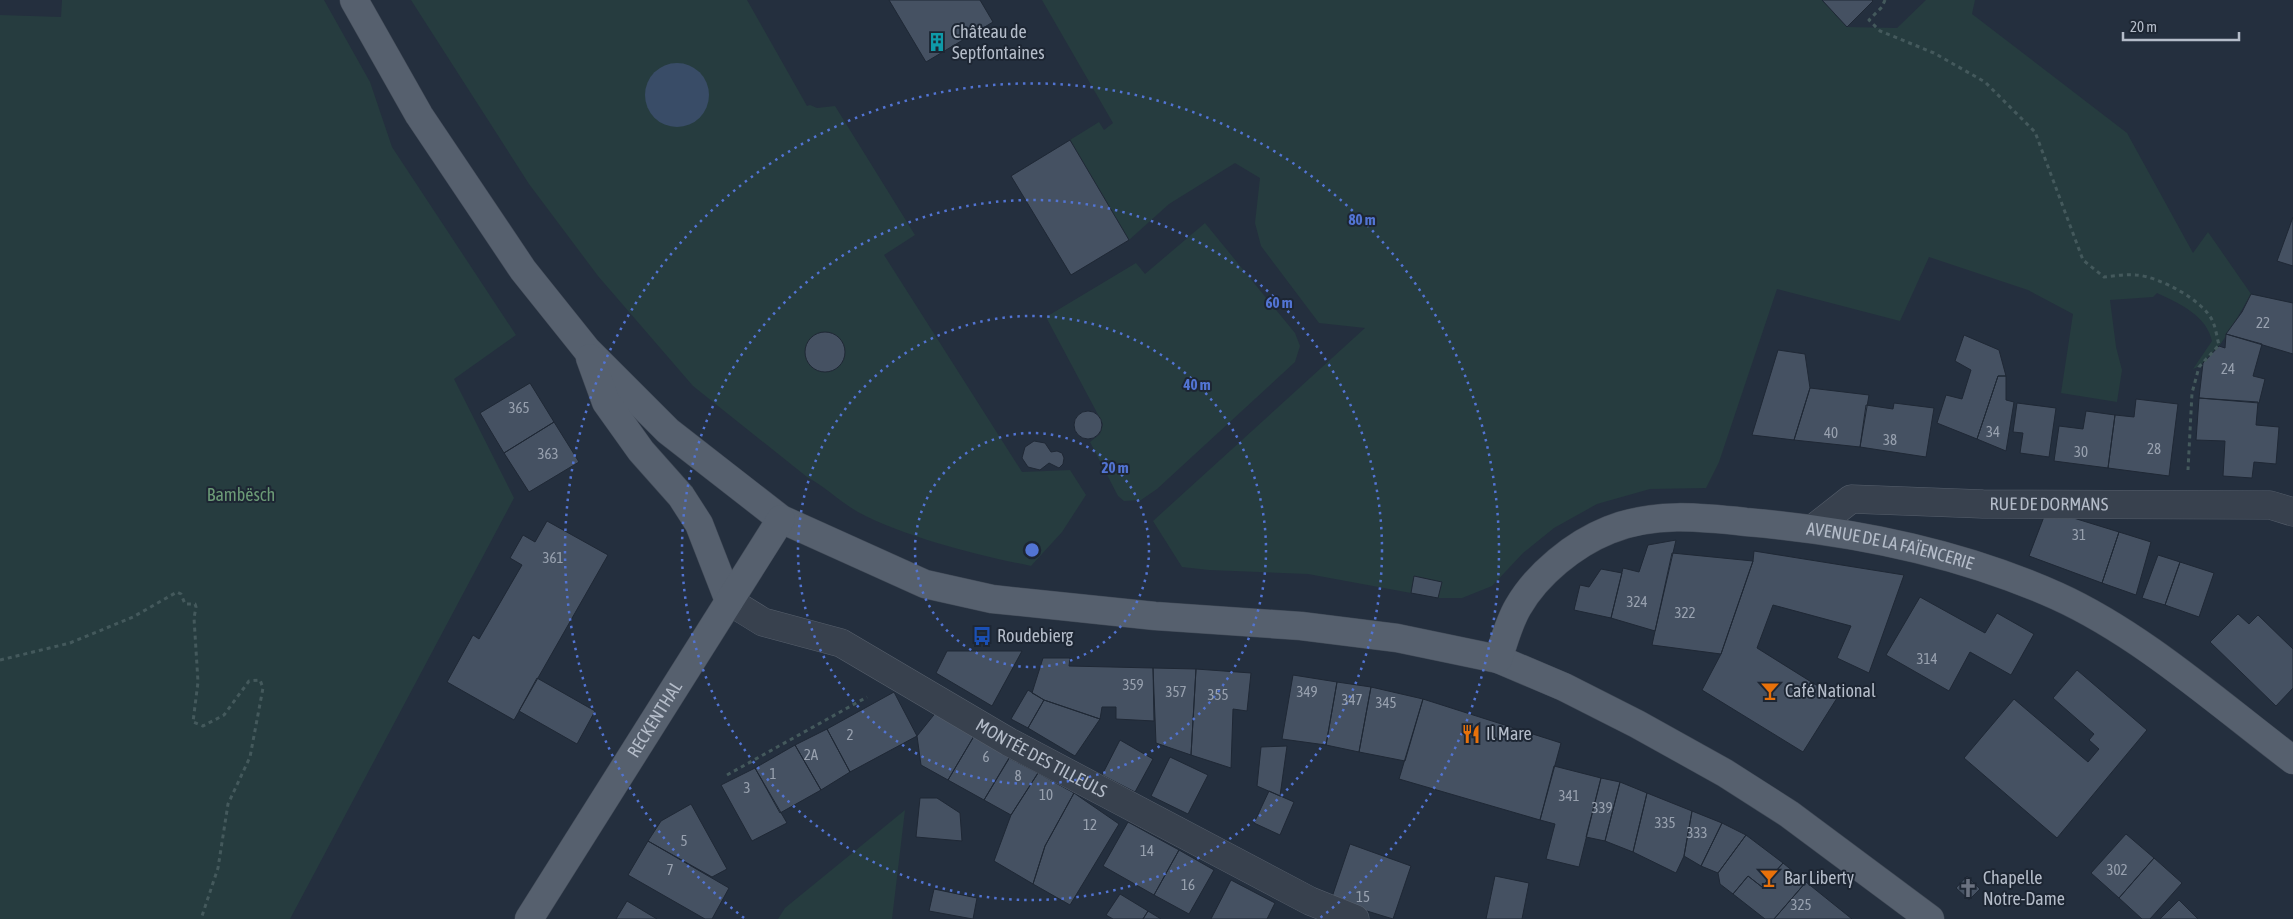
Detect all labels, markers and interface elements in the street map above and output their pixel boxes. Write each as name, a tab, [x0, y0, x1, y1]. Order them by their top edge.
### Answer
scale bar	[2123, 10, 2239, 42]
text: 20 m	[2130, 18, 2157, 35]
place label: Château de Septfontaines	[952, 21, 1045, 63]
building icon: Château de Septfontaines	[926, 31, 948, 53]
text: 80 m	[1349, 211, 1376, 228]
text: 60 m	[1266, 294, 1293, 311]
house number: 22	[2256, 314, 2270, 331]
house number: 24	[2221, 360, 2235, 377]
text: 40 m	[1183, 376, 1211, 393]
house number: 365	[508, 399, 530, 416]
house number: 34	[1986, 423, 2000, 440]
house number: 40	[1824, 424, 1838, 441]
house number: 38	[1883, 431, 1897, 448]
house number: 28	[2147, 440, 2161, 457]
house number: 30	[2074, 443, 2088, 460]
house number: 363	[537, 445, 559, 462]
text: 20 m	[1102, 459, 1129, 476]
park label: Bambësch	[207, 484, 275, 505]
street label: RUE DE DORMANS	[1990, 493, 2109, 514]
street label: AVENUE DE LA FAÏENCERIE	[1805, 518, 1977, 574]
house number: 31	[2072, 526, 2086, 543]
centre of rings	[1023, 541, 1041, 559]
house number: 361	[542, 549, 564, 566]
house number: 324	[1626, 593, 1648, 610]
house number: 322	[1674, 604, 1696, 621]
bus stop icon: Roudebierg	[971, 625, 993, 647]
place label: Roudebierg	[997, 625, 1073, 646]
house number: 314	[1916, 650, 1938, 667]
house number: 359	[1122, 676, 1144, 693]
street label: RECKENTHAL	[623, 677, 686, 761]
bar icon: Café National	[1759, 680, 1781, 702]
place label: Café National	[1785, 680, 1876, 701]
house number: 357	[1165, 683, 1187, 700]
house number: 349	[1296, 683, 1318, 700]
house number: 355	[1207, 686, 1229, 703]
house number: 347	[1341, 691, 1363, 708]
house number: 345	[1375, 694, 1397, 711]
street label: MONTÉE DES TILLEULS	[972, 714, 1111, 802]
restaurant icon: Il Mare	[1460, 723, 1482, 745]
place label: Il Mare	[1486, 723, 1532, 744]
house number: 2	[846, 726, 854, 743]
house number: 2A	[804, 746, 819, 763]
house number: 6	[982, 748, 990, 765]
house number: 1	[769, 765, 777, 782]
house number: 8	[1014, 767, 1022, 784]
house number: 3	[743, 779, 751, 796]
house number: 10	[1039, 786, 1053, 803]
house number: 341	[1558, 787, 1580, 804]
house number: 339	[1591, 799, 1613, 816]
house number: 335	[1654, 814, 1676, 831]
house number: 12	[1083, 816, 1097, 833]
house number: 333	[1686, 824, 1708, 841]
house number: 5	[680, 832, 688, 849]
house number: 14	[1140, 842, 1154, 859]
house number: 7	[666, 861, 674, 878]
house number: 302	[2106, 861, 2128, 878]
bar icon: Bar Liberty	[1758, 867, 1780, 889]
place label: Bar Liberty	[1784, 867, 1854, 888]
place label: Chapelle Notre-Dame	[1983, 867, 2065, 909]
house number: 16	[1181, 876, 1195, 893]
church icon: Chapelle Notre-Dame	[1957, 877, 1979, 899]
house number: 15	[1356, 888, 1370, 905]
house number: 325	[1790, 896, 1812, 913]

